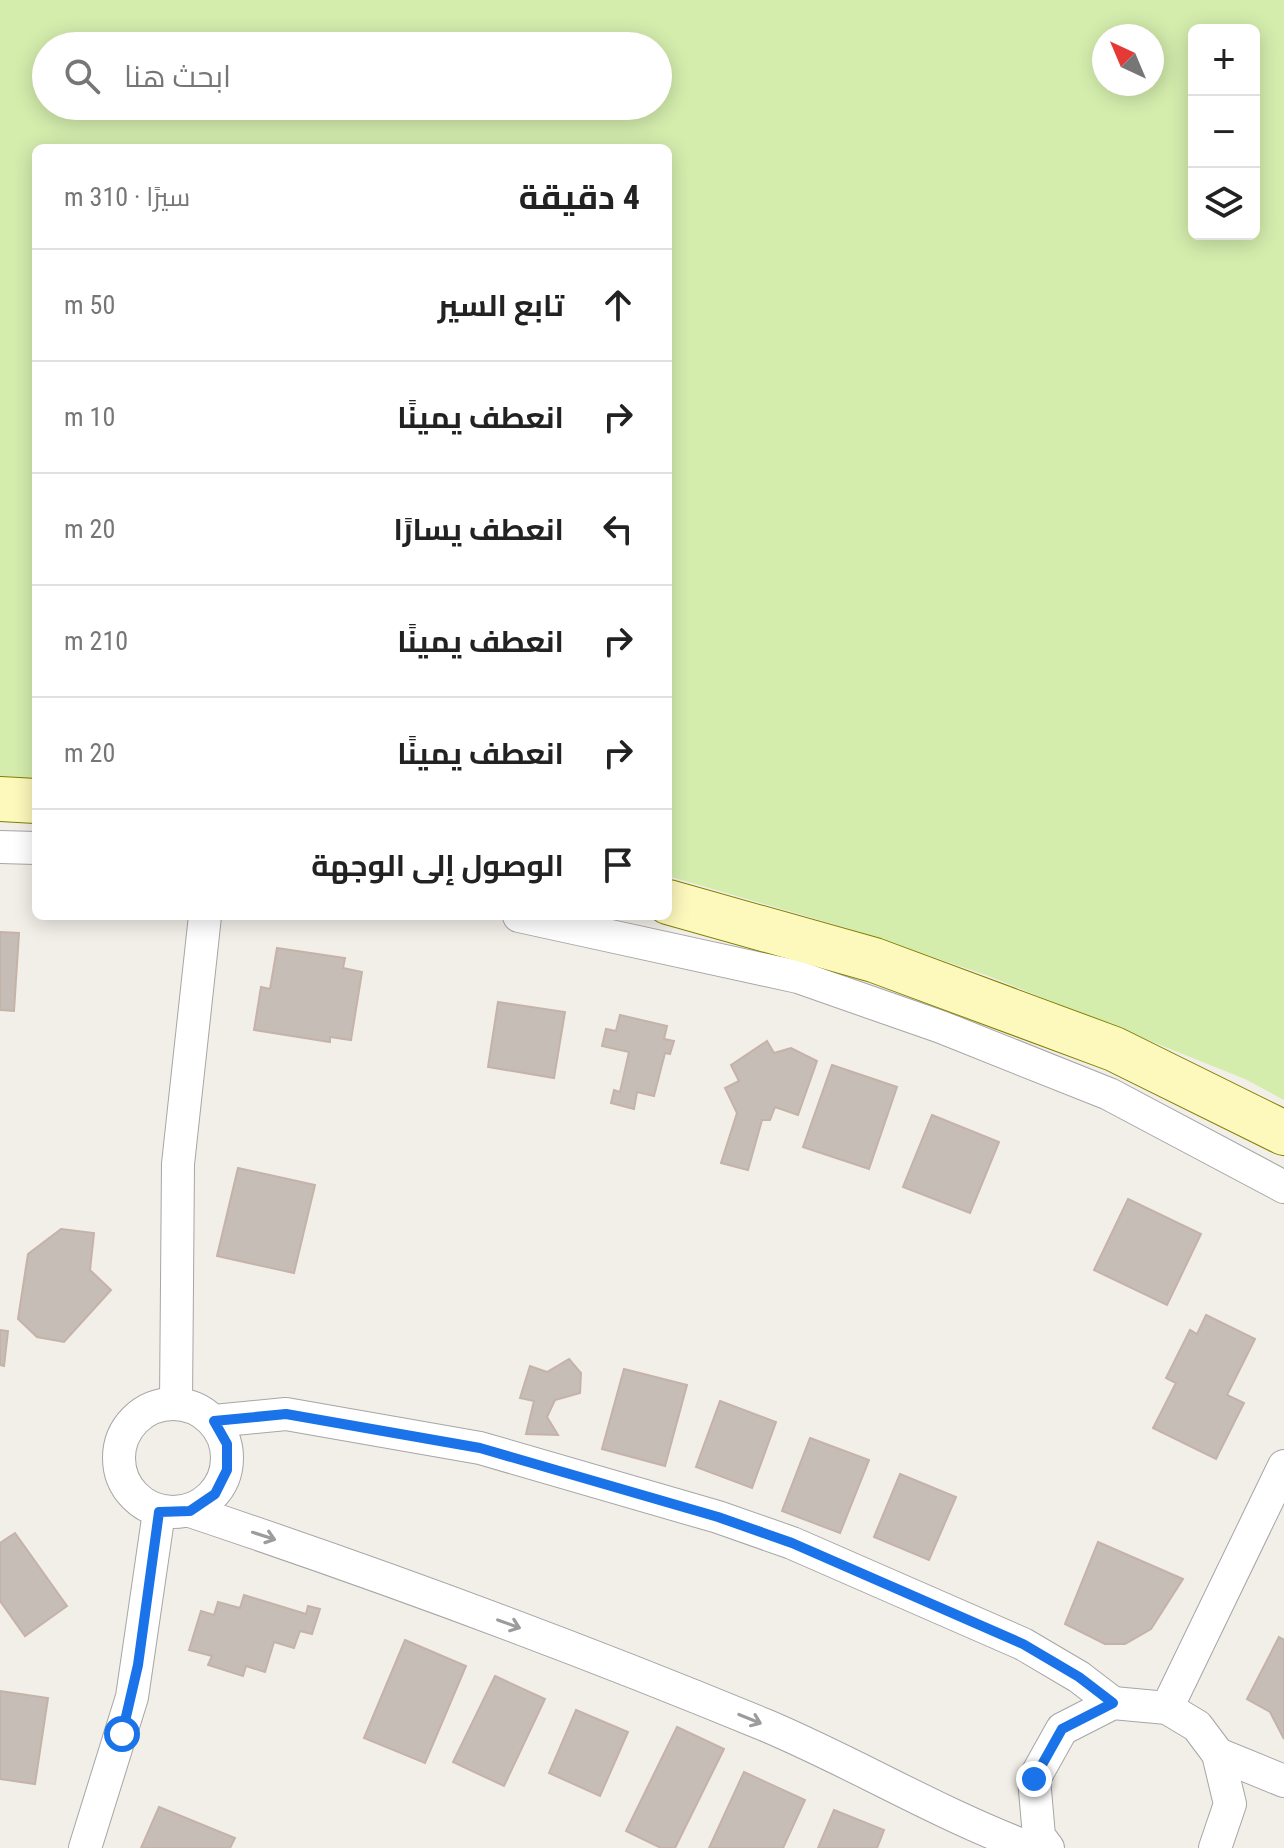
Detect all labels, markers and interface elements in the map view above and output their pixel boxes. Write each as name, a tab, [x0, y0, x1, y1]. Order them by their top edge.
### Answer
north arrow	[1092, 24, 1164, 96]
map controls	[1188, 24, 1260, 240]
button: +	[1188, 24, 1260, 96]
search box	[32, 32, 672, 120]
icon: search	[60, 54, 104, 98]
text: ابحث هنا	[124, 59, 231, 94]
button: −	[1188, 96, 1260, 168]
button: layers	[1188, 168, 1260, 240]
text: 4 دقيقة	[519, 177, 640, 217]
text: سيرًا · 310 m	[64, 182, 190, 212]
icon: ahead	[596, 283, 640, 327]
text: تابع السير	[438, 288, 564, 323]
text: 50 m	[64, 290, 115, 320]
icon: right	[596, 395, 640, 439]
text: انعطف يمينًا	[397, 400, 564, 435]
text: 10 m	[64, 402, 115, 432]
icon: left	[596, 507, 640, 551]
text: انعطف يسارًا	[393, 512, 564, 547]
text: 20 m	[64, 514, 115, 544]
icon: right	[596, 619, 640, 663]
text: انعطف يمينًا	[397, 624, 564, 659]
text: 210 m	[64, 626, 128, 656]
icon: right	[596, 731, 640, 775]
text: انعطف يمينًا	[397, 736, 564, 771]
text: 20 m	[64, 738, 115, 768]
icon: arrive	[596, 843, 640, 887]
text: الوصول إلى الوجهة	[311, 848, 564, 883]
one-way arrow	[251, 1529, 276, 1544]
one-way arrow	[496, 1617, 521, 1632]
one-way arrow	[737, 1713, 762, 1728]
route start	[104, 1716, 140, 1752]
route end	[1016, 1761, 1052, 1797]

